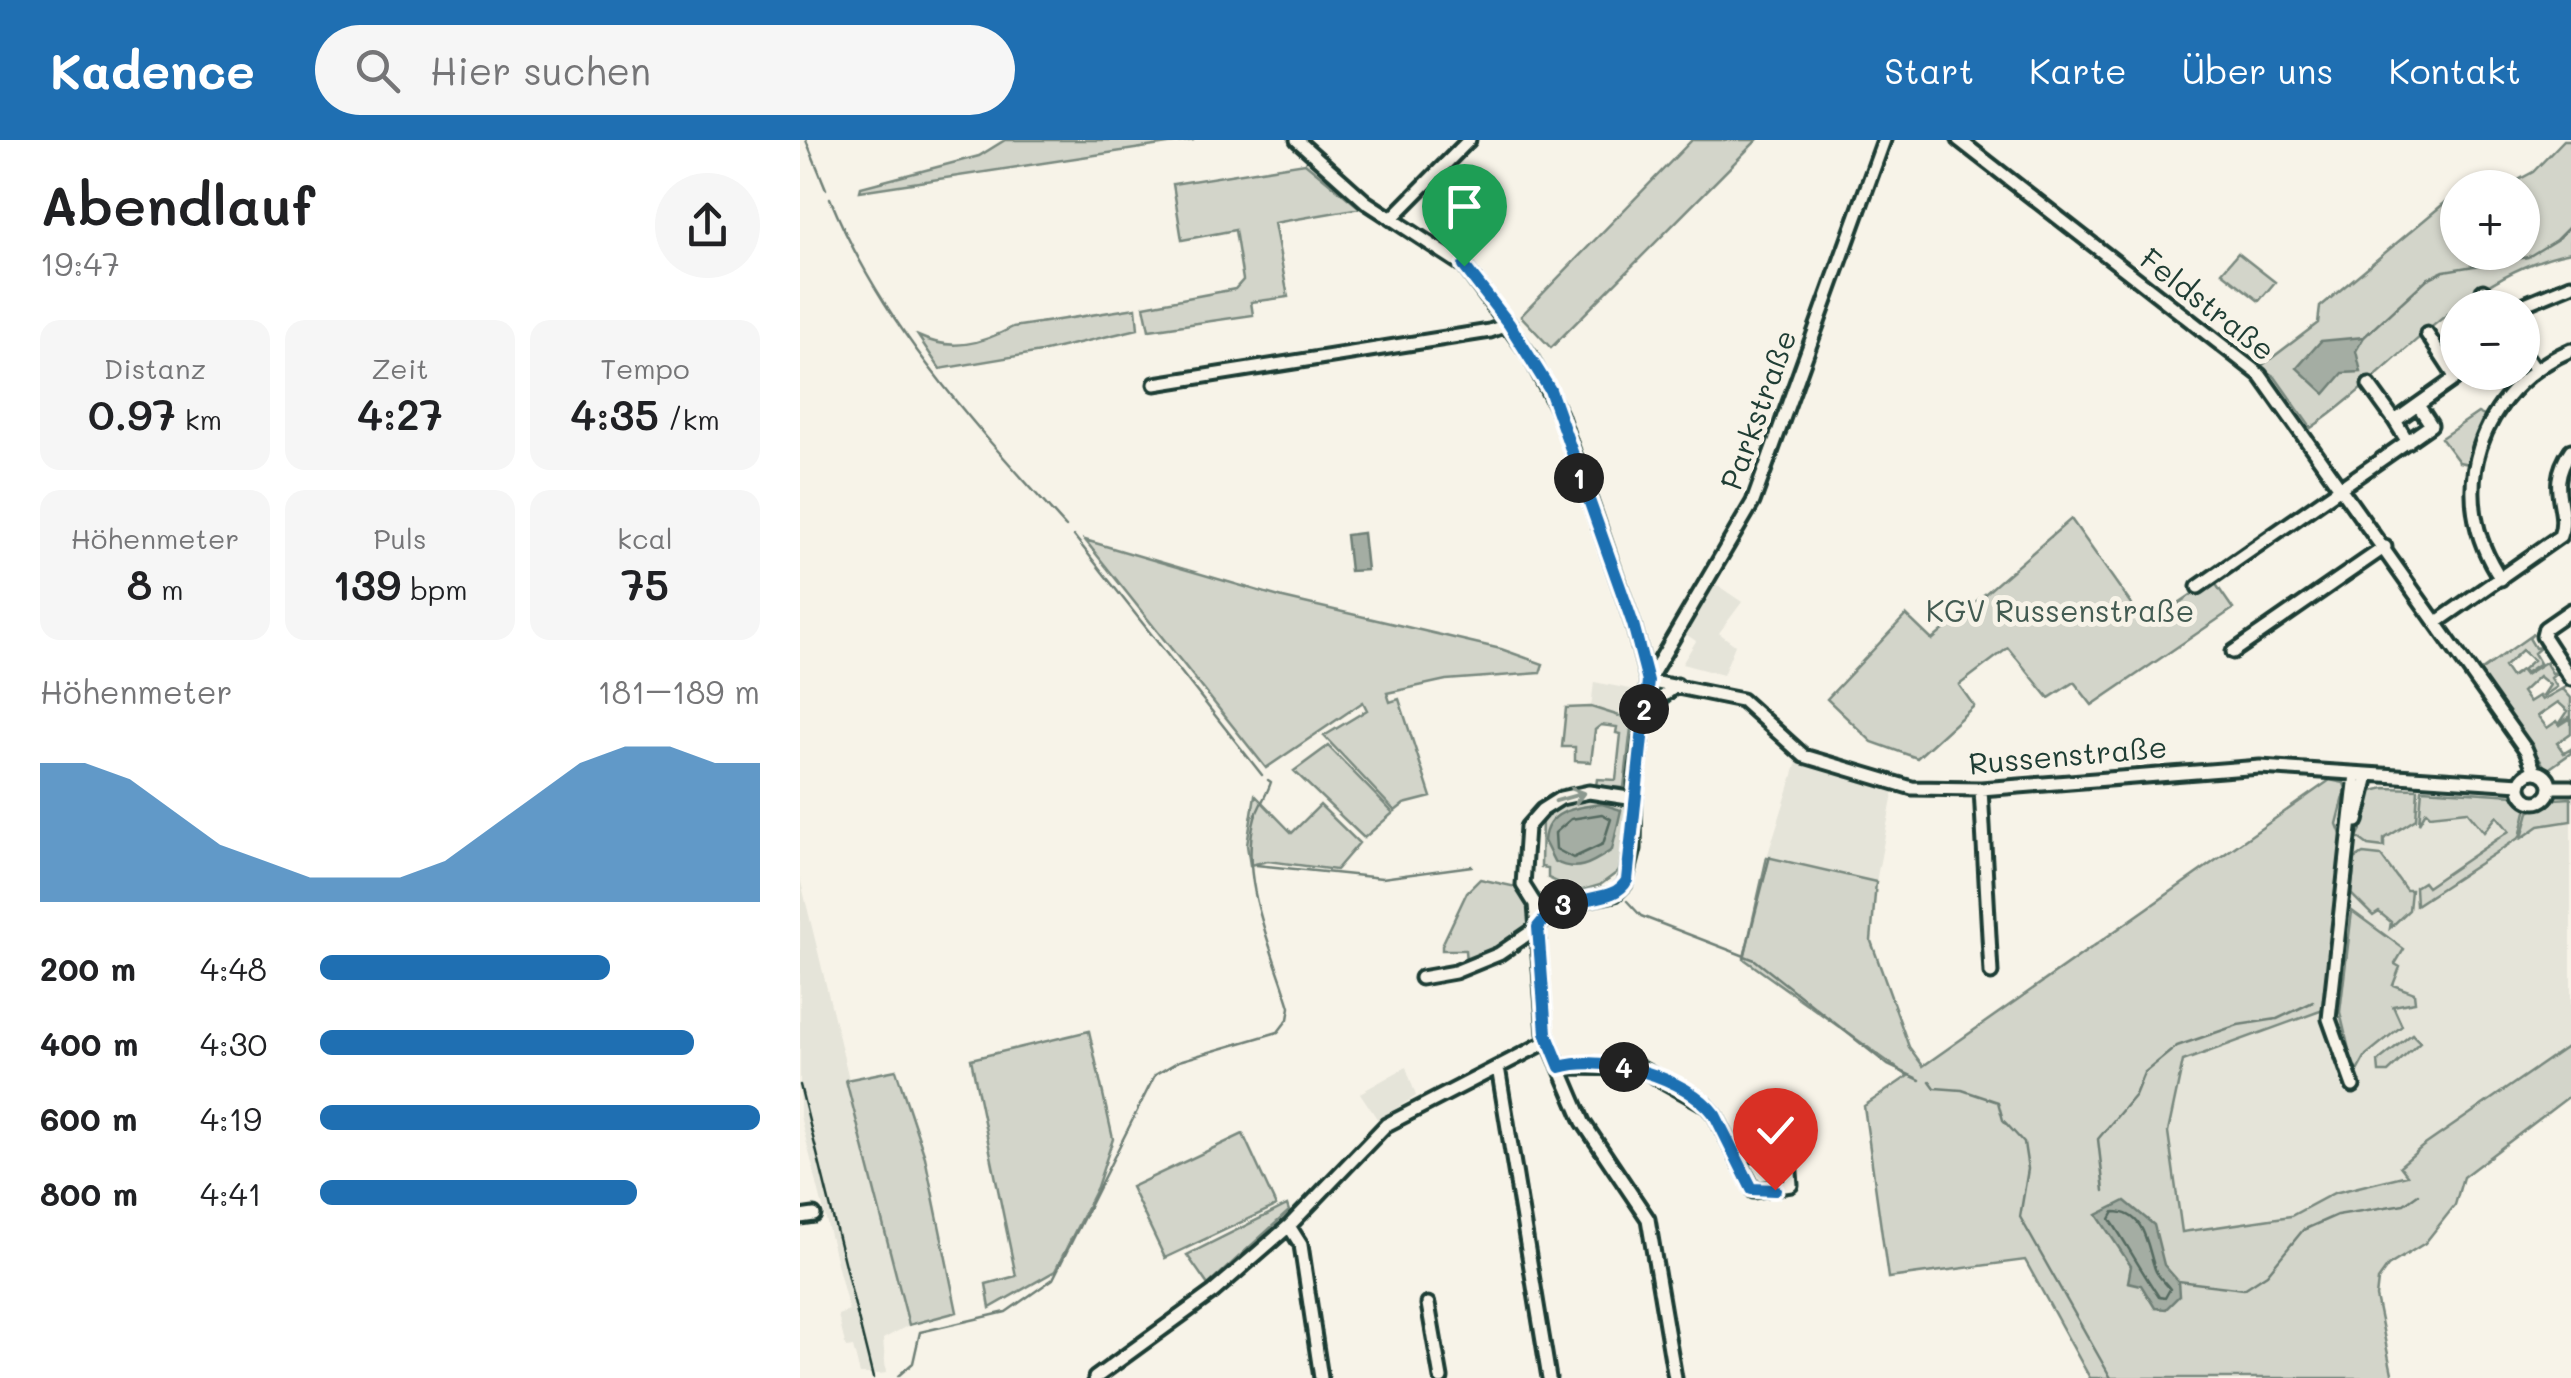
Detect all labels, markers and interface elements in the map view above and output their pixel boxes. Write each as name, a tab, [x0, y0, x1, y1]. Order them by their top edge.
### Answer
search box	[315, 25, 1015, 115]
text: Kadence	[50, 39, 255, 101]
icon: search	[350, 43, 405, 98]
text: Hier suchen	[430, 45, 651, 95]
text: Start	[1884, 47, 1974, 93]
text: Karte	[2029, 47, 2127, 93]
text: Über uns	[2182, 47, 2333, 93]
text: Kontakt	[2388, 47, 2521, 93]
pin	[1422, 164, 1507, 267]
text: Abendlauf	[40, 168, 315, 240]
map controls	[2440, 170, 2540, 390]
button: +	[2440, 170, 2540, 270]
button: share	[655, 173, 760, 278]
icon: arrive	[1437, 179, 1492, 234]
street label: Feldstraße	[2132, 238, 2284, 369]
text: 19:47	[40, 242, 120, 284]
button: −	[2440, 290, 2540, 390]
street label: Parkstraße	[1710, 324, 1804, 495]
text: Distanz	[104, 350, 206, 386]
text: Zeit	[371, 350, 429, 386]
text: Tempo	[600, 350, 690, 386]
text: 0.97	[88, 386, 176, 441]
text: 4:27	[357, 386, 443, 441]
text: 4:35	[570, 386, 659, 441]
text: km	[176, 401, 222, 437]
text: /km	[659, 401, 720, 437]
pin: 1	[1554, 453, 1604, 503]
text: 1	[1573, 460, 1585, 496]
text: Höhenmeter	[71, 520, 239, 556]
text: Puls	[373, 520, 427, 556]
text: kcal	[617, 520, 673, 556]
text: 8	[126, 556, 152, 611]
text: 139	[332, 556, 401, 611]
text: 75	[621, 556, 669, 611]
text: m	[152, 571, 184, 607]
text: bpm	[401, 571, 468, 607]
park label: KGV Russenstraße	[1926, 590, 2194, 630]
text: Höhenmeter	[40, 670, 233, 712]
text: 181–189 m	[598, 670, 760, 712]
pin: 2	[1619, 684, 1669, 734]
text: 2	[1636, 691, 1652, 727]
street label: Russenstraße	[1967, 725, 2169, 783]
one-way arrow	[1554, 787, 1586, 806]
pin: 3	[1538, 879, 1588, 929]
text: 3	[1555, 886, 1571, 922]
text: 200 m	[40, 947, 136, 989]
text: 4:48	[200, 947, 267, 989]
text: 400 m	[40, 1022, 138, 1064]
text: 4:30	[200, 1022, 267, 1064]
pin: 4	[1599, 1042, 1649, 1092]
text: 4	[1615, 1049, 1633, 1085]
pin	[1733, 1088, 1818, 1191]
text: 600 m	[40, 1097, 137, 1139]
text: 4:19	[200, 1097, 262, 1139]
icon: check	[1748, 1103, 1803, 1158]
text: 800 m	[40, 1172, 138, 1214]
text: 4:41	[200, 1172, 262, 1214]

